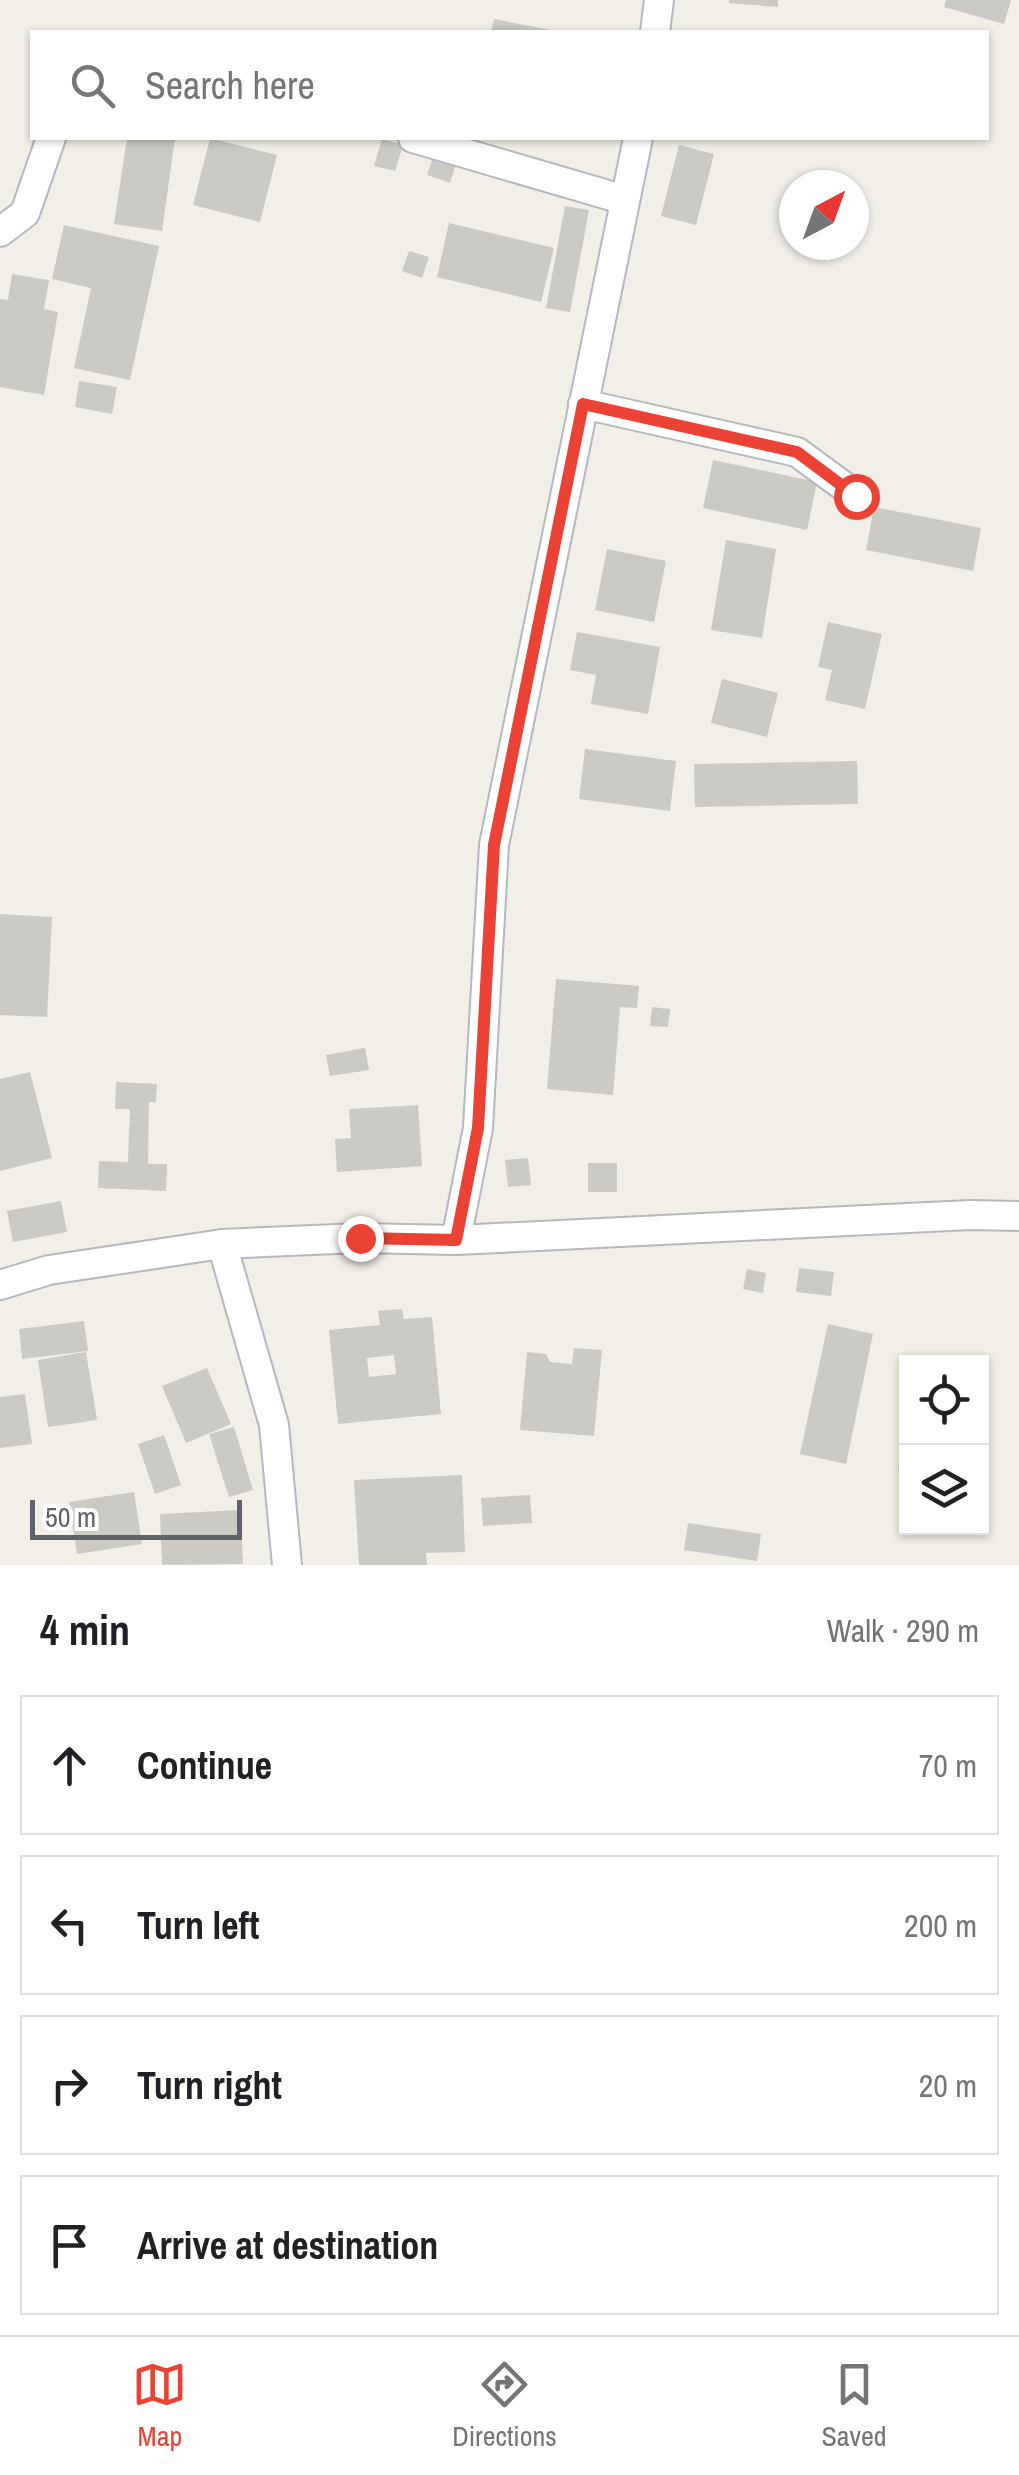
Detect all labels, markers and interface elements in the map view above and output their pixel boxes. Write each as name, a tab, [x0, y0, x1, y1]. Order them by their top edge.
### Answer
search box	[30, 30, 989, 140]
icon: search	[65, 58, 120, 113]
text: Search here	[145, 60, 315, 111]
north arrow	[779, 170, 869, 260]
route start	[834, 474, 880, 520]
route end	[338, 1216, 384, 1262]
map controls	[899, 1355, 989, 1535]
button: locate	[899, 1355, 989, 1445]
button: layers	[899, 1445, 989, 1535]
scale bar	[30, 1495, 242, 1540]
text: 50 m	[45, 1498, 96, 1536]
text: 4 min	[40, 1602, 130, 1658]
text: Walk · 290 m	[827, 1609, 979, 1652]
icon: ahead	[42, 1738, 97, 1793]
text: Continue	[137, 1740, 272, 1791]
text: 70 m	[919, 1744, 977, 1787]
icon: left	[42, 1898, 97, 1953]
text: Turn left	[137, 1900, 259, 1951]
text: 200 m	[904, 1904, 977, 1947]
icon: right	[42, 2058, 97, 2113]
text: Turn right	[137, 2060, 282, 2111]
text: 20 m	[919, 2064, 977, 2107]
icon: arrive	[42, 2218, 97, 2273]
text: Arrive at destination	[137, 2220, 438, 2271]
tab: Map	[132, 2357, 187, 2455]
tab: Directions	[452, 2357, 557, 2455]
tab: Saved	[822, 2357, 887, 2455]

